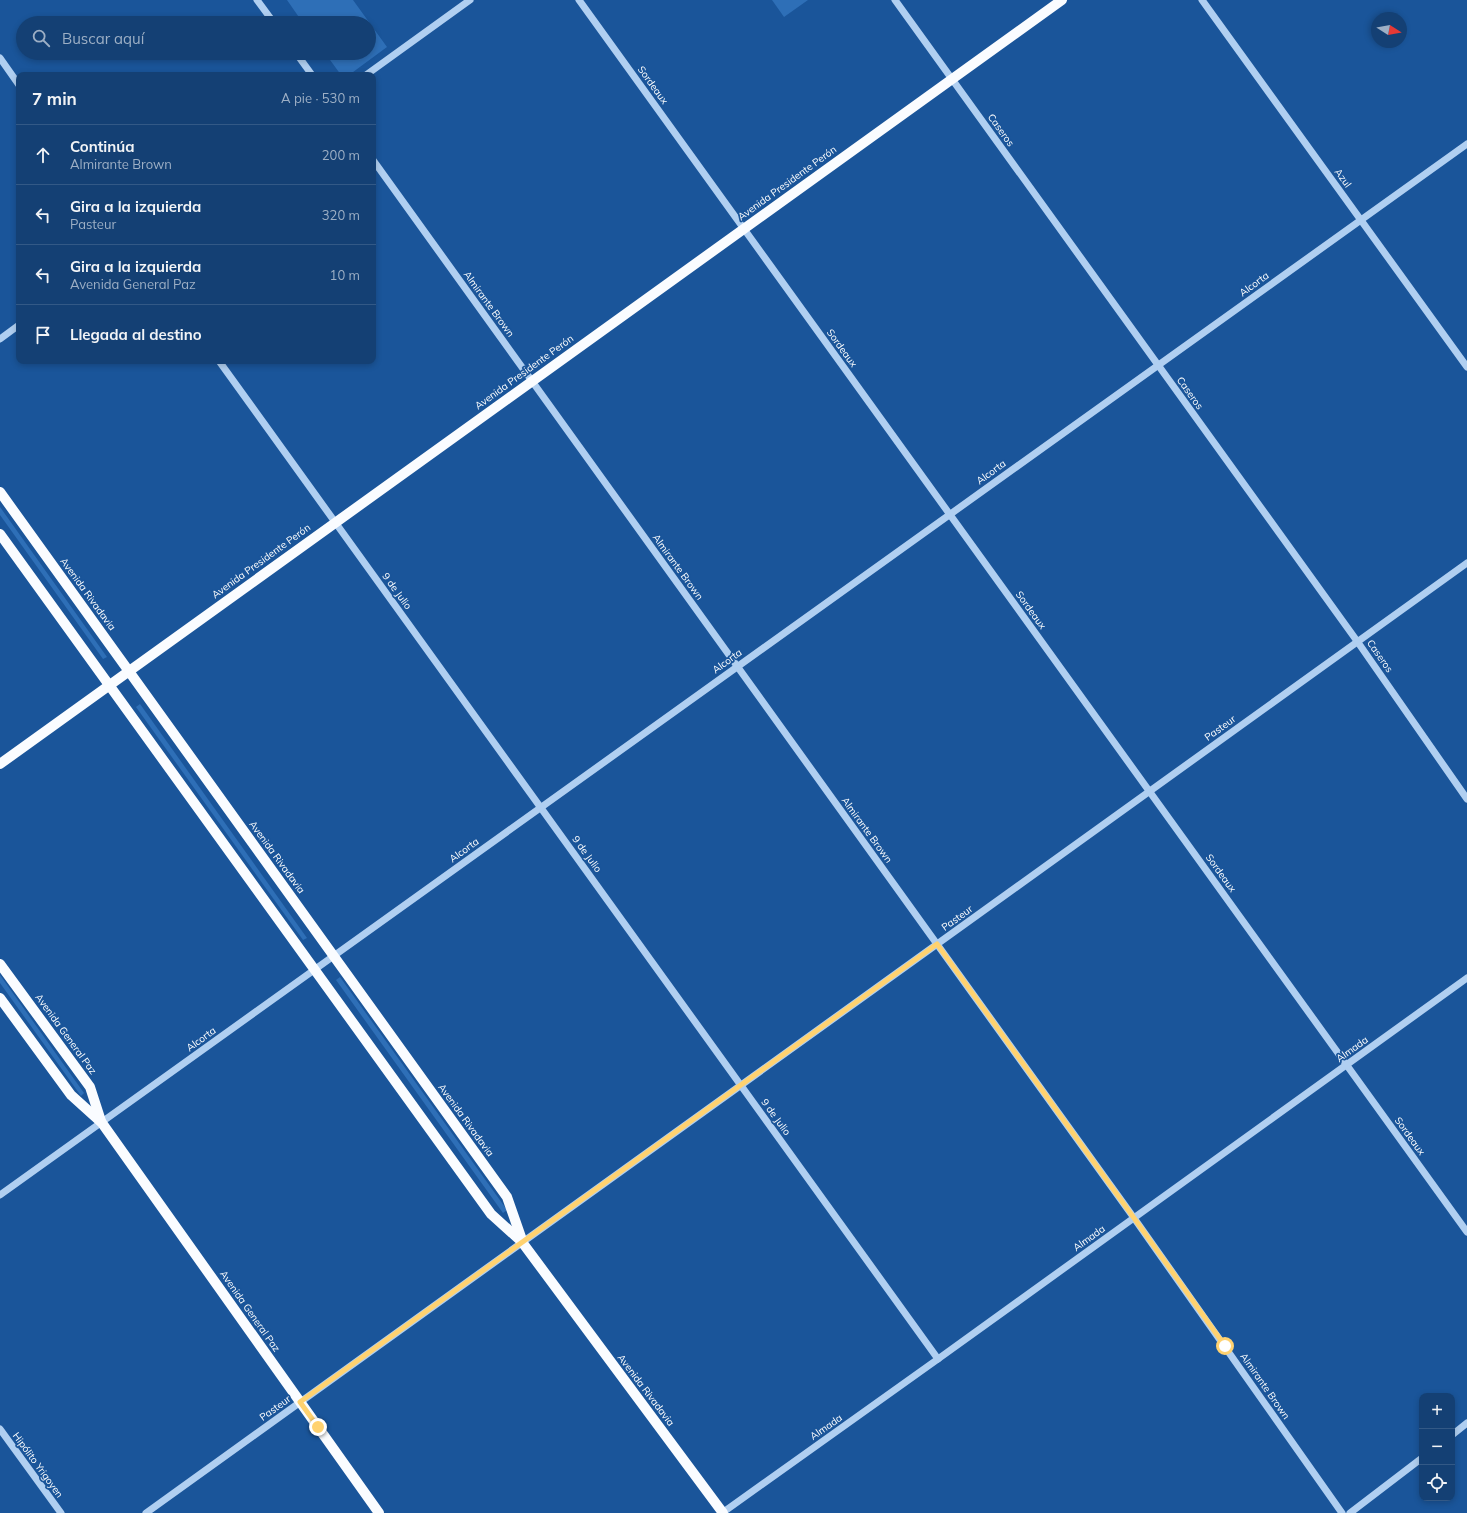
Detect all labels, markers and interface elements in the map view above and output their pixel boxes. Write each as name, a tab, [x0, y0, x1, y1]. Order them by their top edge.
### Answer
north arrow	[1371, 12, 1407, 48]
search box	[16, 16, 376, 60]
icon: search	[30, 27, 52, 49]
text: Buscar aquí	[62, 29, 144, 48]
street label: Sordeaux	[635, 63, 672, 107]
text: 7 min	[32, 88, 77, 109]
text: A pie · 530 m	[281, 90, 360, 106]
street label: Caseros	[985, 111, 1017, 149]
text: Continúa	[70, 137, 135, 156]
street label: Avenida Presidente Perón	[735, 143, 839, 223]
icon: ahead	[32, 144, 54, 166]
text: 200 m	[322, 147, 360, 163]
text: Almirante Brown	[70, 156, 172, 172]
street label: Azul	[1332, 166, 1354, 190]
text: Gira a la izquierda	[70, 197, 201, 216]
icon: left	[32, 204, 54, 226]
text: 320 m	[322, 207, 360, 223]
text: Pasteur	[70, 216, 116, 232]
text: Gira a la izquierda	[70, 257, 201, 276]
icon: left	[32, 264, 54, 286]
text: 10 m	[330, 267, 360, 283]
street label: Almirante Brown	[461, 268, 517, 340]
street label: Alcorta	[1237, 269, 1271, 299]
text: Avenida General Paz	[70, 276, 196, 292]
icon: arrive	[32, 324, 54, 346]
text: Llegada al destino	[70, 325, 202, 344]
street label: Sordeaux	[824, 326, 861, 370]
street label: Avenida Presidente Perón	[472, 332, 576, 412]
street label: Caseros	[1174, 374, 1206, 412]
street label: Alcorta	[974, 457, 1008, 487]
street label: Avenida Presidente Perón	[209, 521, 313, 601]
street label: Almirante Brown	[650, 531, 706, 603]
street label: Avenida Rivadavia	[57, 555, 119, 633]
street label: 9 de Julio	[379, 570, 415, 612]
street label: Sordeaux	[1013, 588, 1050, 632]
street label: Caseros	[1364, 637, 1396, 675]
street label: Alcorta	[710, 646, 744, 676]
street label: Pasteur	[1202, 712, 1238, 744]
street label: Almirante Brown	[839, 794, 895, 866]
street label: Avenida Rivadavia	[246, 818, 308, 896]
street label: 9 de Julio	[569, 833, 605, 875]
street label: Alcorta	[447, 835, 481, 865]
street label: Sordeaux	[1203, 851, 1240, 895]
street label: Pasteur	[939, 902, 975, 934]
street label: Avenida General Paz	[32, 991, 100, 1077]
street label: Alcorta	[184, 1024, 218, 1054]
street label: Almada	[1333, 1033, 1371, 1065]
street label: Avenida Rivadavia	[435, 1081, 497, 1159]
street label: 9 de Julio	[758, 1096, 794, 1138]
street label: Sordeaux	[1392, 1114, 1429, 1158]
street label: Almada	[1070, 1222, 1108, 1254]
street label: Avenida General Paz	[217, 1268, 283, 1354]
route start	[1216, 1337, 1234, 1355]
street label: Almirante Brown	[1237, 1350, 1293, 1422]
street label: Avenida Rivadavia	[615, 1351, 677, 1429]
street label: Pasteur	[257, 1392, 293, 1424]
map controls	[1419, 1393, 1455, 1501]
button: +	[1419, 1393, 1455, 1429]
street label: Almada	[807, 1411, 845, 1443]
route end	[309, 1418, 327, 1436]
button: −	[1419, 1429, 1455, 1465]
street label: Hipólito Yrigoyen	[10, 1430, 66, 1500]
button: locate	[1419, 1465, 1455, 1501]

